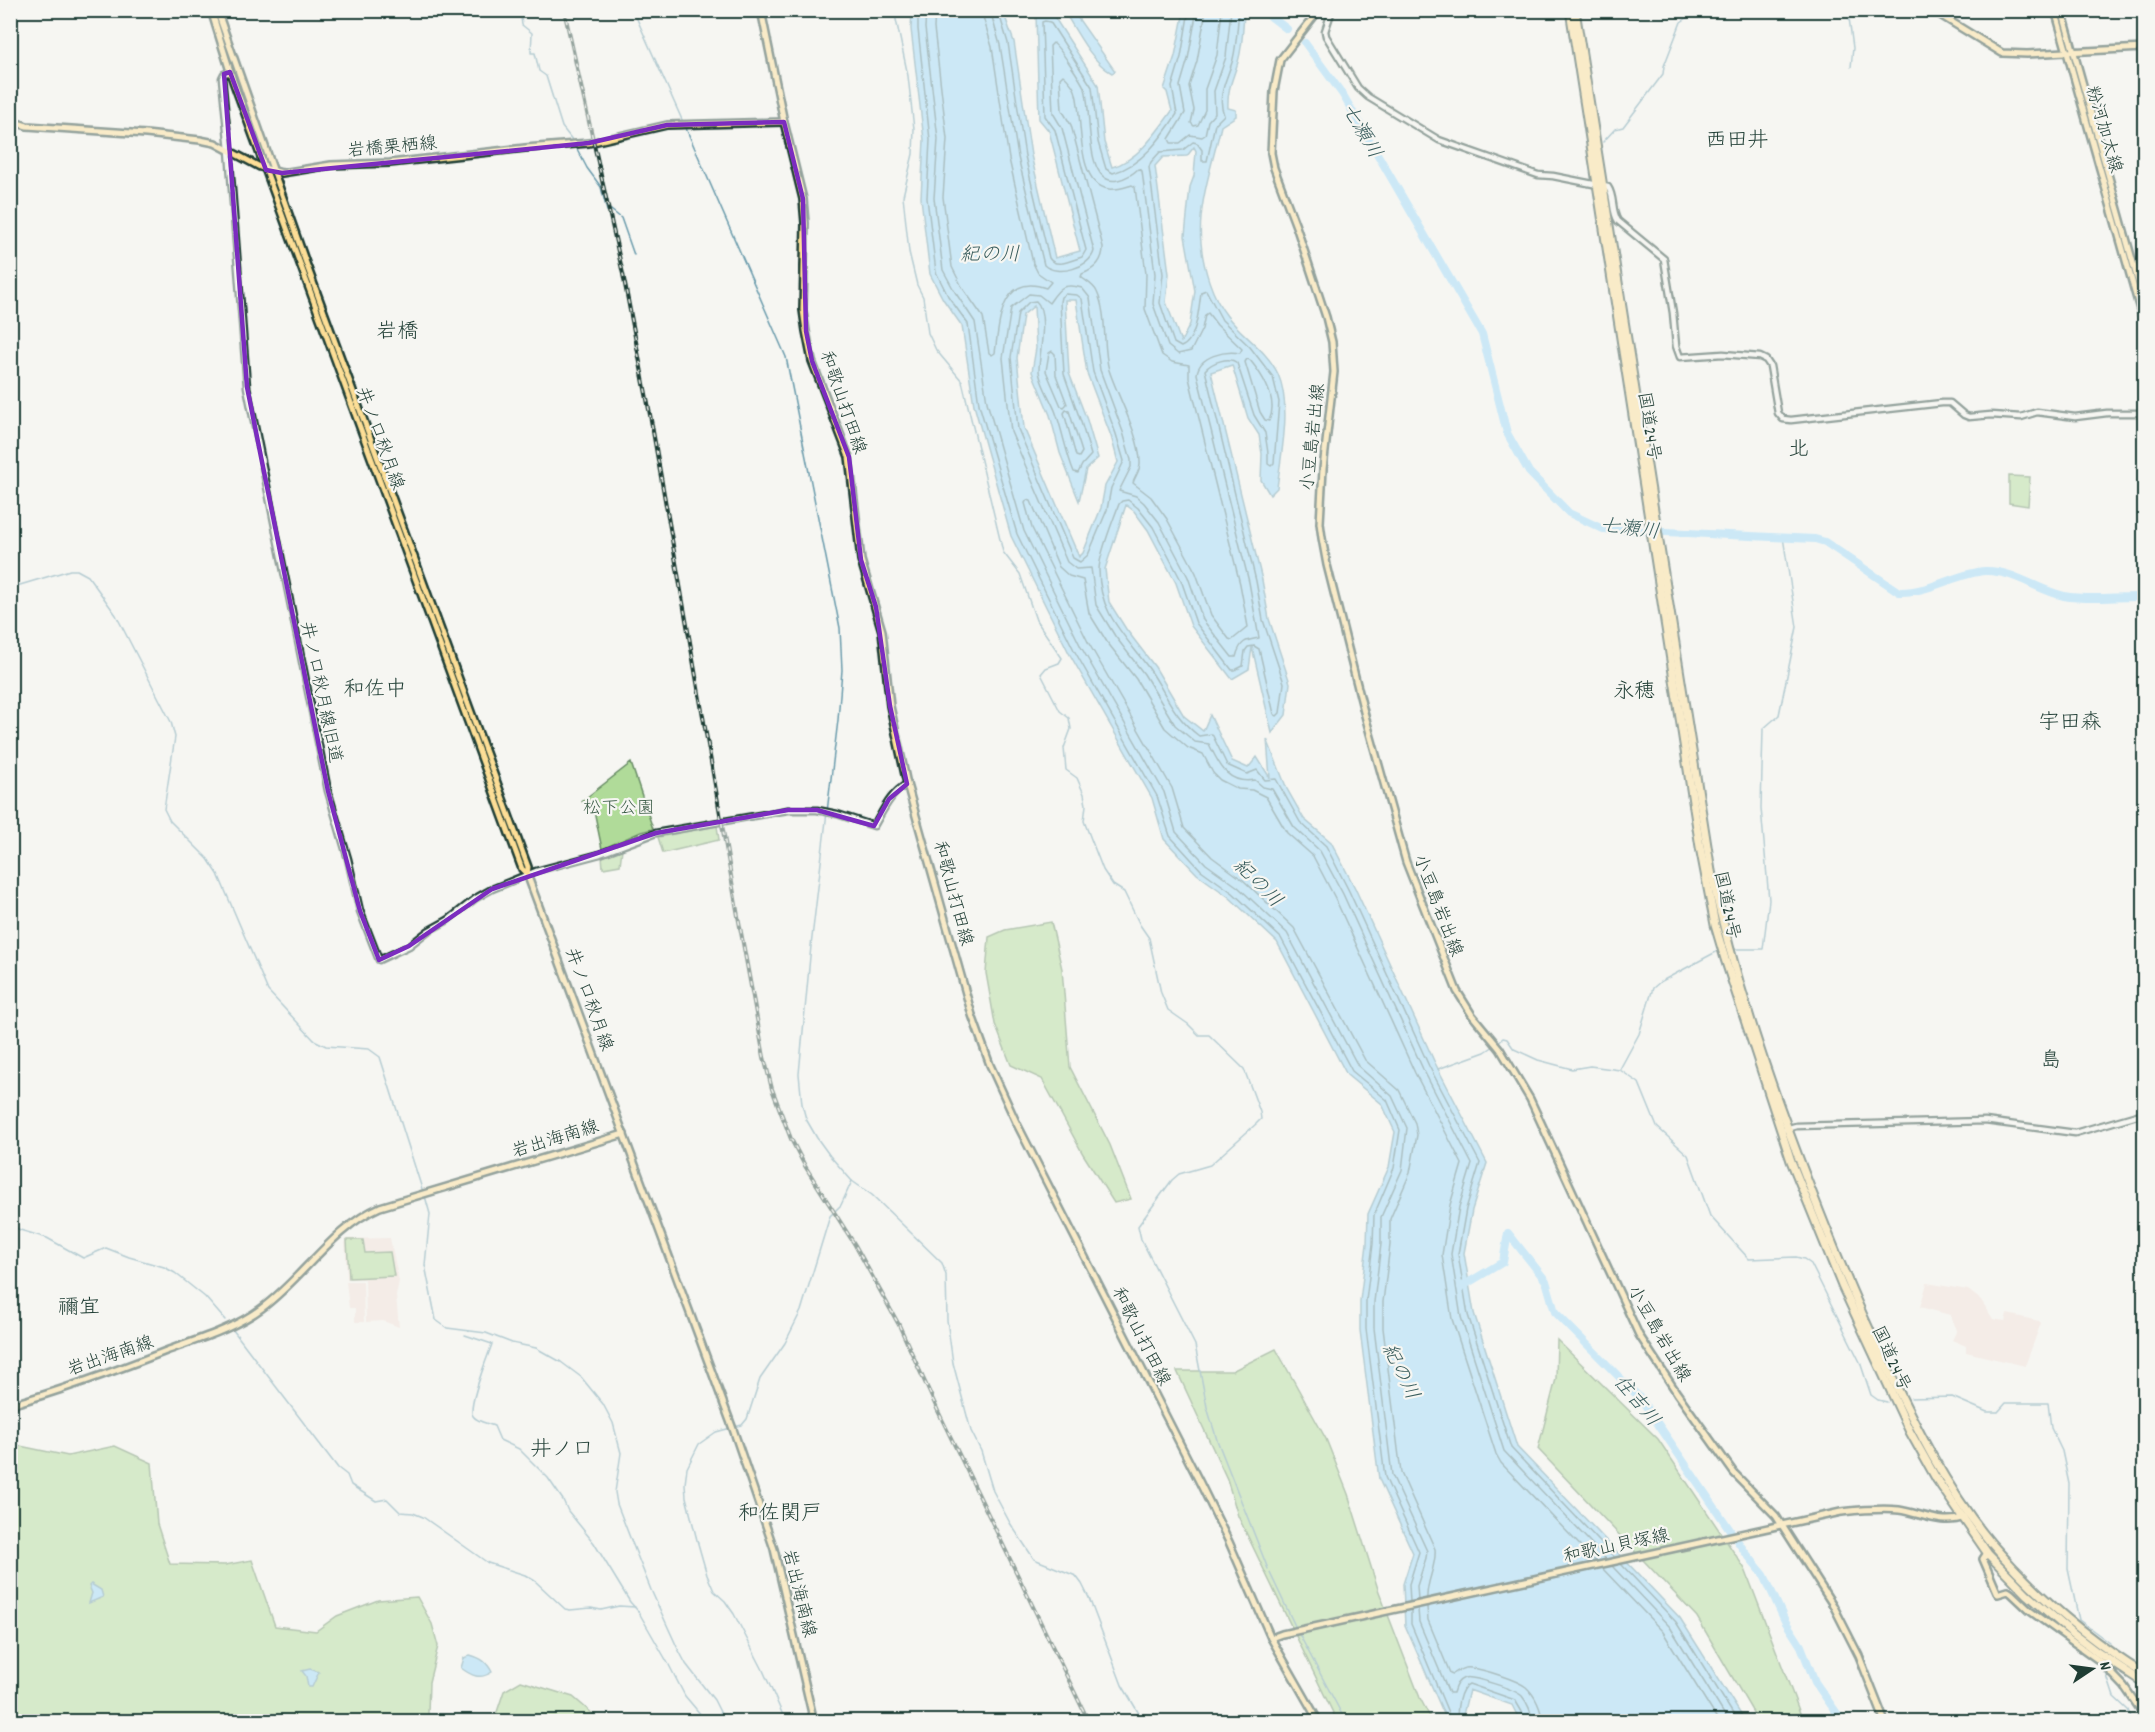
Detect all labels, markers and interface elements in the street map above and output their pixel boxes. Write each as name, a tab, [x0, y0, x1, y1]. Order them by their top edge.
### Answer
street label: 粉河加太線	[2078, 83, 2127, 176]
water label: 七瀬川	[1333, 99, 1388, 164]
district label: 西田井	[1706, 127, 1769, 157]
street label: 岩橋栗栖線	[346, 132, 438, 165]
water label: 紀の川	[960, 242, 1020, 270]
district label: 岩橋	[376, 318, 418, 348]
street label: 和歌山打田線	[812, 348, 871, 458]
street label: 小豆島岩出線	[1296, 382, 1333, 492]
street label: 井ノ口秋月線	[348, 384, 409, 494]
street label: 国道24号	[1630, 390, 1665, 463]
district label: 北	[1789, 436, 1810, 466]
water label: 七瀬川	[1598, 512, 1661, 548]
street label: 井ノ口秋月線旧道	[292, 619, 347, 766]
district label: 和佐中	[344, 676, 407, 706]
district label: 永穂	[1613, 678, 1655, 708]
district label: 宇田森	[2039, 709, 2102, 739]
park label: 松下公園	[583, 797, 655, 822]
street label: 和歌山打田線	[926, 838, 978, 949]
street label: 小豆島岩出線	[1406, 851, 1468, 961]
water label: 紀の川	[1226, 853, 1288, 915]
street label: 国道24号	[1706, 869, 1745, 942]
street label: 井ノ口秋月線	[557, 945, 618, 1055]
district label: 島	[2041, 1047, 2062, 1077]
street label: 岩出海南線	[509, 1115, 602, 1166]
street label: 小豆島岩出線	[1620, 1281, 1696, 1387]
street label: 和歌山打田線	[1104, 1283, 1175, 1391]
district label: 禰宜	[58, 1294, 100, 1324]
street label: 国道24号	[1864, 1322, 1916, 1396]
street label: 岩出海南線	[64, 1331, 157, 1384]
water label: 紀の川	[1374, 1339, 1425, 1405]
water label: 住吉川	[1606, 1370, 1666, 1434]
district label: 井ノ口	[531, 1436, 594, 1466]
district label: 和佐関戸	[738, 1500, 822, 1530]
street label: 和歌山貝塚線	[1561, 1524, 1672, 1571]
street label: 岩出海南線	[775, 1547, 821, 1640]
north arrow	[2062, 1639, 2122, 1699]
text: N	[2092, 1660, 2116, 1673]

